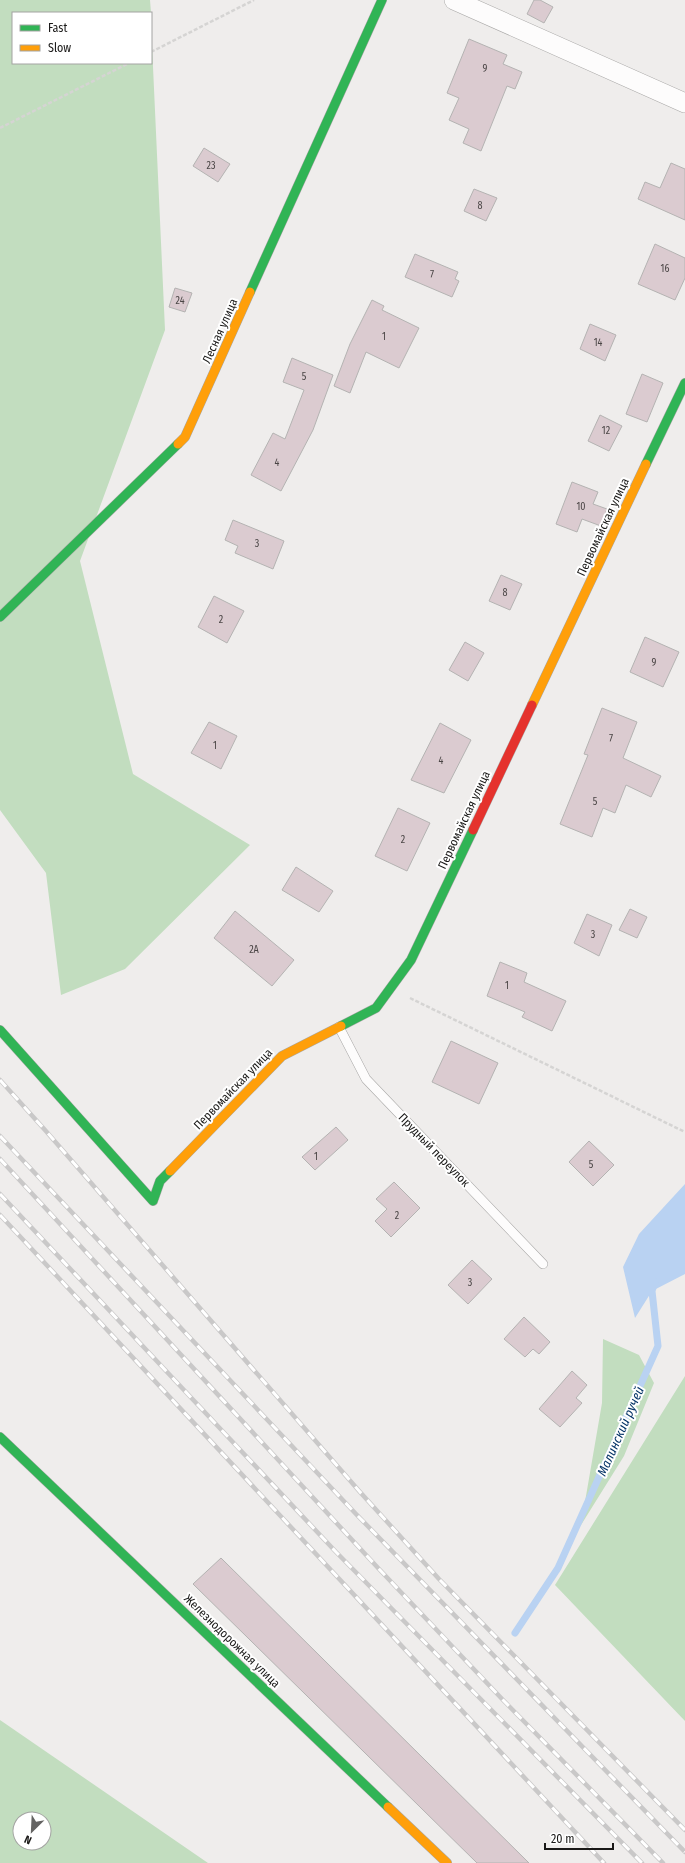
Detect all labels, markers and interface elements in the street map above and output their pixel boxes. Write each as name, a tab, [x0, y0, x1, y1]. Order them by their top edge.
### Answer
legend	[12, 12, 152, 64]
text: Fast	[48, 21, 67, 35]
text: Slow	[48, 41, 71, 55]
house number: 9	[483, 63, 488, 75]
house number: 23	[207, 160, 216, 172]
house number: 8	[478, 200, 483, 212]
house number: 16	[661, 263, 669, 275]
house number: 7	[430, 269, 434, 281]
house number: 24	[175, 295, 185, 307]
street label: Лесная улица	[200, 296, 241, 365]
house number: 1	[382, 331, 386, 343]
house number: 14	[594, 337, 603, 349]
house number: 5	[302, 371, 307, 383]
house number: 12	[602, 425, 611, 437]
house number: 4	[275, 457, 280, 469]
street label: Первомайская улица	[574, 476, 632, 578]
house number: 10	[576, 501, 586, 513]
house number: 3	[255, 538, 260, 550]
house number: 8	[503, 587, 508, 599]
house number: 2	[219, 614, 224, 626]
house number: 9	[652, 657, 657, 669]
house number: 7	[609, 733, 613, 745]
house number: 1	[213, 740, 217, 752]
house number: 4	[439, 755, 444, 767]
street label: Первомайская улица	[435, 769, 493, 871]
house number: 5	[593, 796, 598, 808]
house number: 2	[401, 834, 406, 846]
house number: 3	[591, 929, 596, 941]
house number: 2А	[249, 944, 260, 956]
house number: 1	[505, 980, 509, 992]
street label: Первомайская улица	[191, 1046, 275, 1132]
street label: Прудный переулок	[395, 1110, 473, 1190]
house number: 1	[314, 1151, 318, 1163]
house number: 5	[589, 1159, 594, 1171]
house number: 2	[395, 1210, 400, 1222]
house number: 3	[468, 1277, 473, 1289]
water label: Малинский ручей	[594, 1384, 647, 1478]
street label: Железнодорожная улица	[181, 1592, 283, 1691]
north arrow	[12, 1811, 52, 1851]
scale bar	[545, 1825, 613, 1851]
text: N	[22, 1832, 34, 1847]
text: 20 m	[551, 1832, 575, 1846]

